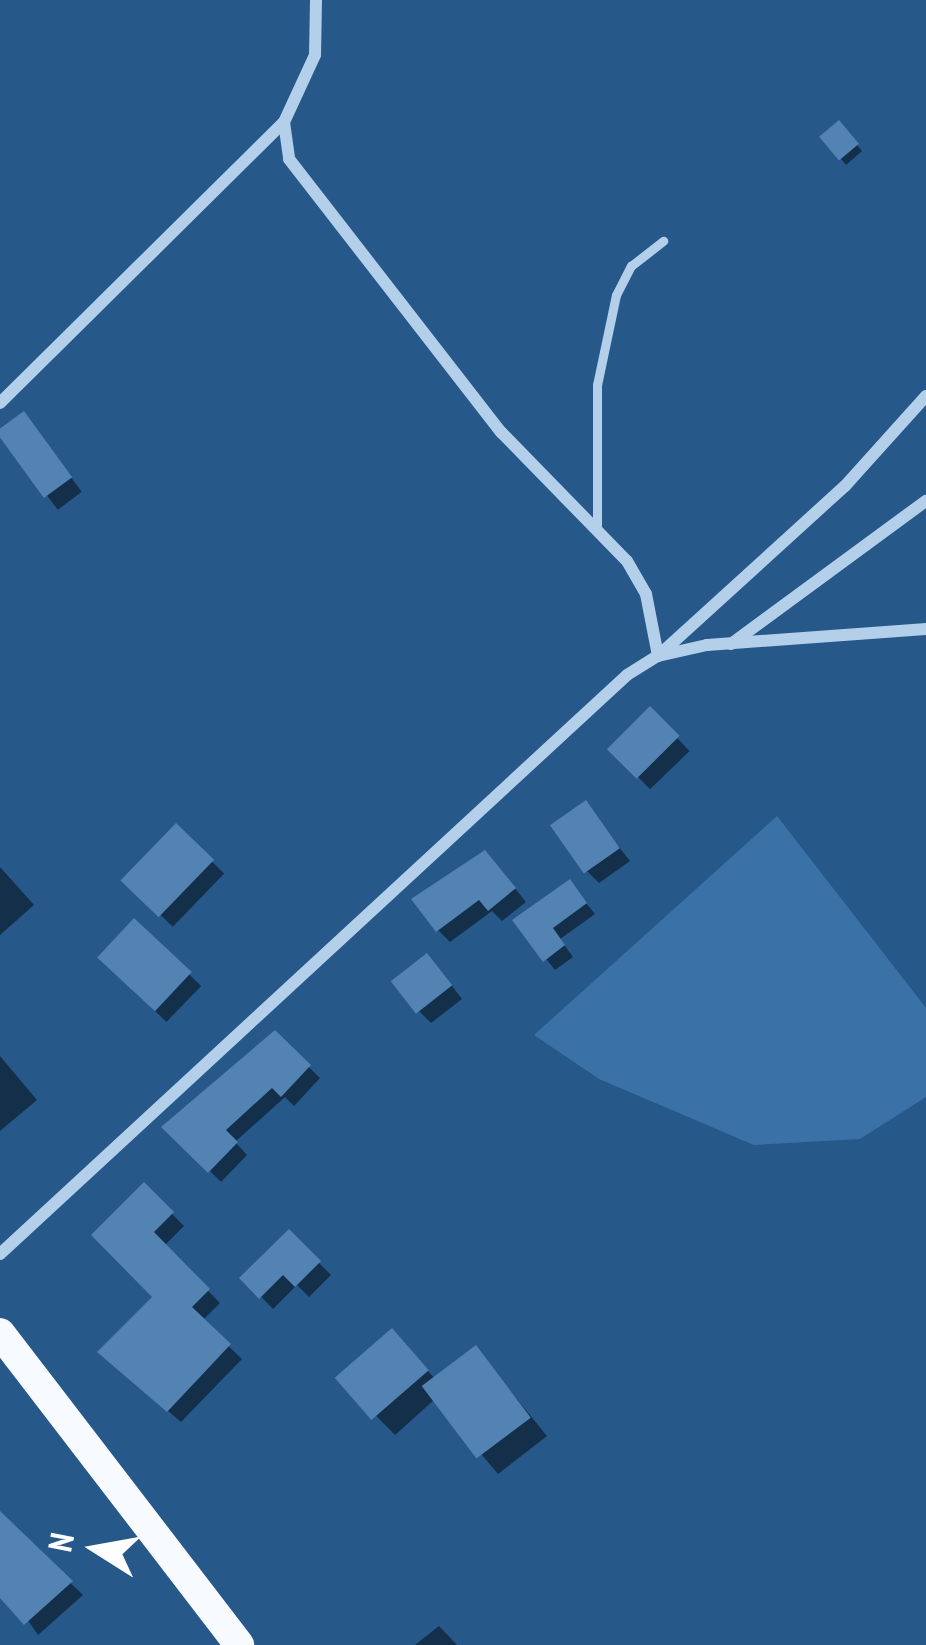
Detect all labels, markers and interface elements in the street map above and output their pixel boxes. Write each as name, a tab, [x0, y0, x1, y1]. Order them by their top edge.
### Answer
north arrow	[36, 1489, 156, 1609]
text: N	[37, 1529, 83, 1555]

